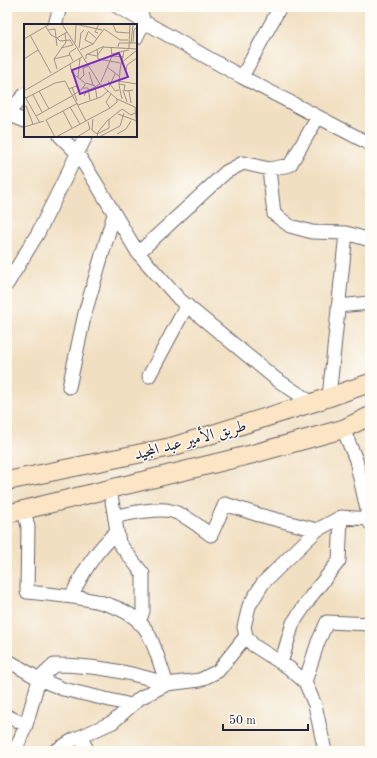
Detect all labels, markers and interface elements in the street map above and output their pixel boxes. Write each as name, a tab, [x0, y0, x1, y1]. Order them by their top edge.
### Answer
inset map	[24, 24, 137, 137]
street label: طريق الأمير عبد المجيد	[131, 413, 249, 465]
scale bar	[223, 706, 308, 732]
text: 50 m	[229, 714, 256, 727]

